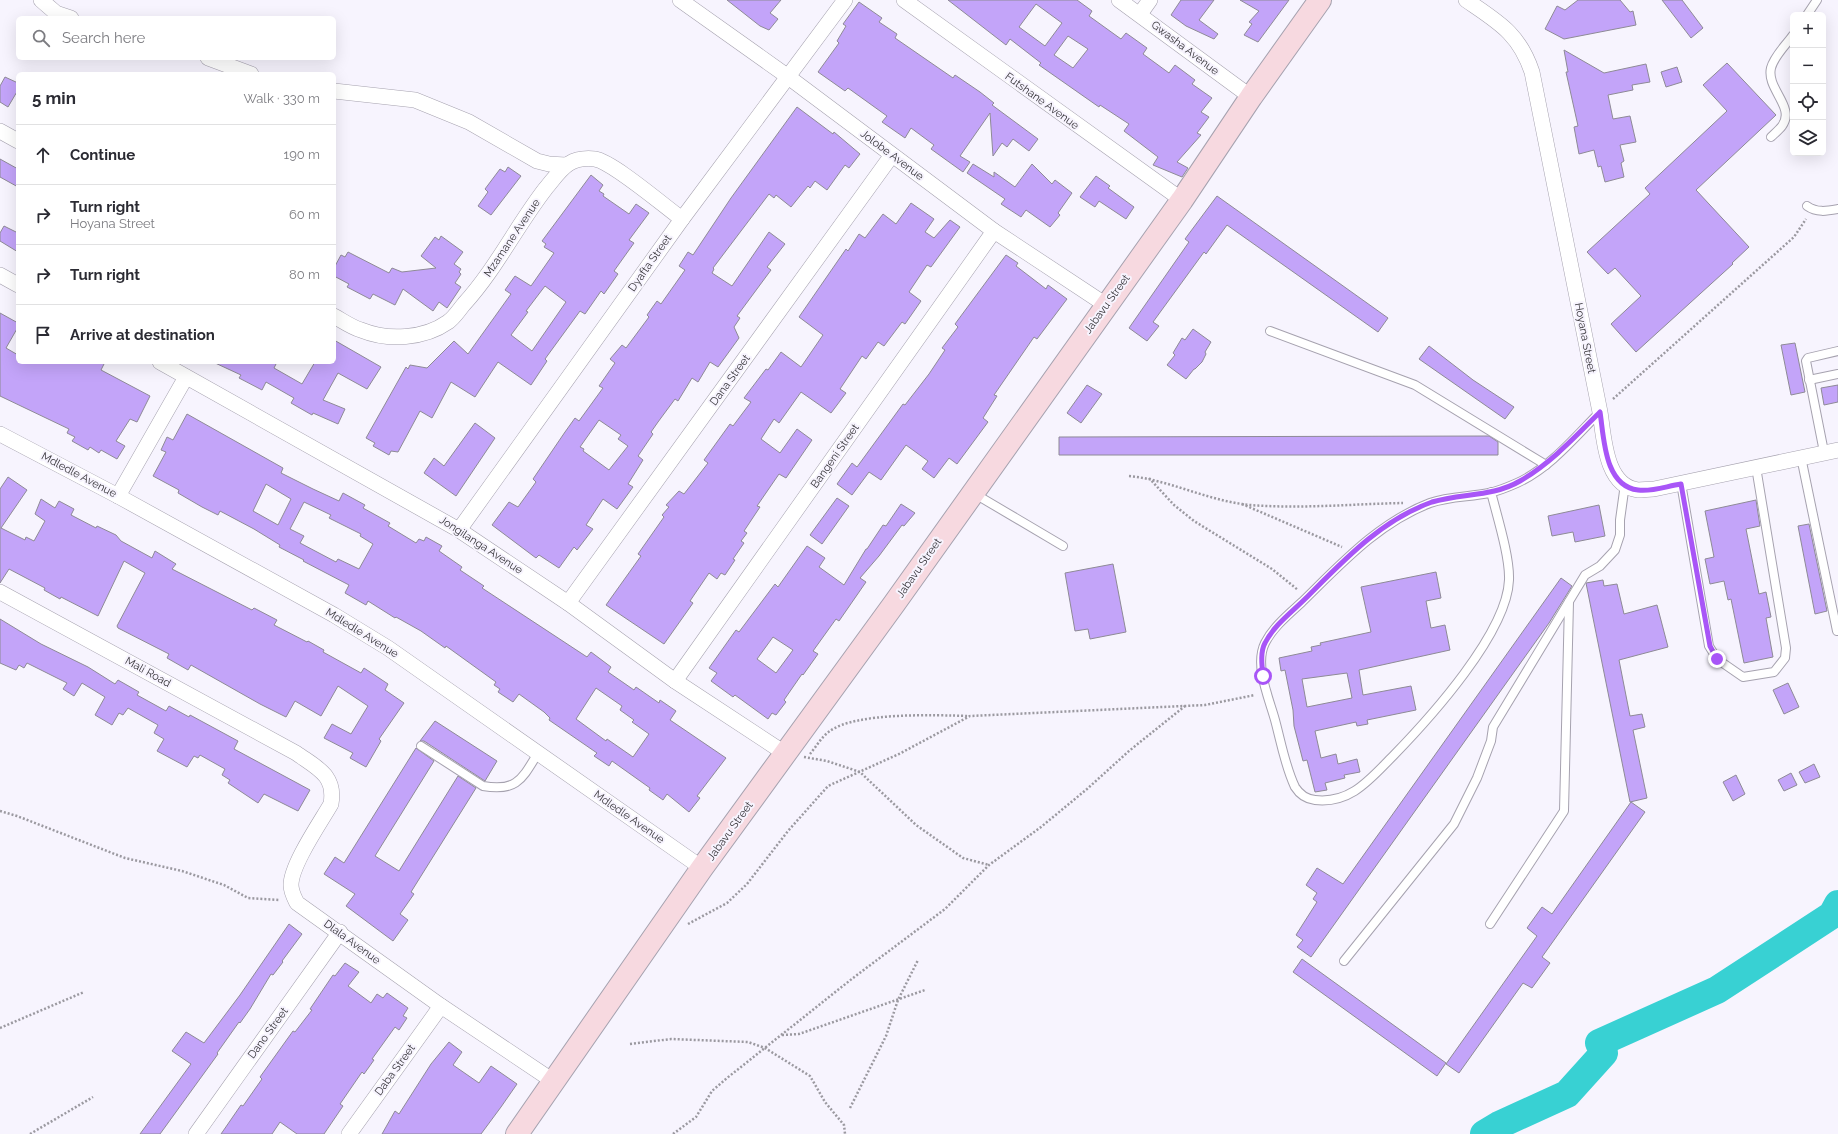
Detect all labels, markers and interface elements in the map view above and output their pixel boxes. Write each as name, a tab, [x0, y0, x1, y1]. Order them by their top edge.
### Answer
map controls	[1790, 12, 1826, 156]
button: +	[1790, 12, 1826, 48]
search box	[16, 16, 336, 60]
street label: Gwasha Avenue	[1149, 18, 1222, 78]
icon: search	[30, 27, 52, 49]
text: Search here	[62, 29, 145, 47]
button: −	[1790, 48, 1826, 84]
street label: Futshane Avenue	[1003, 70, 1082, 132]
button: locate	[1790, 84, 1826, 120]
text: 5 min	[32, 88, 76, 108]
text: Walk · 330 m	[243, 91, 320, 106]
button: layers	[1790, 120, 1826, 156]
street label: Jolobe Avenue	[858, 127, 927, 183]
icon: ahead	[32, 144, 54, 166]
text: Continue	[70, 146, 135, 164]
text: 190 m	[284, 147, 320, 162]
street label: Mzamane Avenue	[481, 196, 543, 279]
text: Turn right	[70, 198, 140, 216]
icon: right	[32, 204, 54, 226]
text: 60 m	[289, 207, 320, 222]
text: Hoyana Street	[70, 216, 155, 231]
street label: Dyafta Street	[626, 232, 674, 294]
icon: right	[32, 264, 54, 286]
text: Turn right	[70, 266, 140, 284]
text: 80 m	[289, 267, 320, 282]
street label: Jabavu Street	[1081, 272, 1133, 336]
street label: Hoyana Street	[1572, 301, 1598, 375]
icon: arrive	[32, 324, 54, 346]
text: Arrive at destination	[70, 326, 215, 344]
street label: Dana Street	[707, 352, 753, 408]
street label: Bangeni Street	[808, 421, 862, 490]
street label: Mdledle Avenue	[39, 450, 119, 501]
street label: Jongilanga Avenue	[437, 513, 526, 577]
street label: Jabavu Street	[894, 536, 944, 600]
street label: Mdledle Avenue	[323, 605, 401, 661]
route end	[1708, 650, 1726, 668]
street label: Mali Road	[123, 654, 173, 690]
route start	[1254, 667, 1272, 685]
street label: Mdledle Avenue	[591, 788, 667, 846]
street label: Jabavu Street	[704, 799, 756, 863]
street label: Dlala Avenue	[321, 917, 383, 967]
street label: Dano Street	[245, 1005, 291, 1061]
street label: Daba Street	[372, 1042, 418, 1098]

